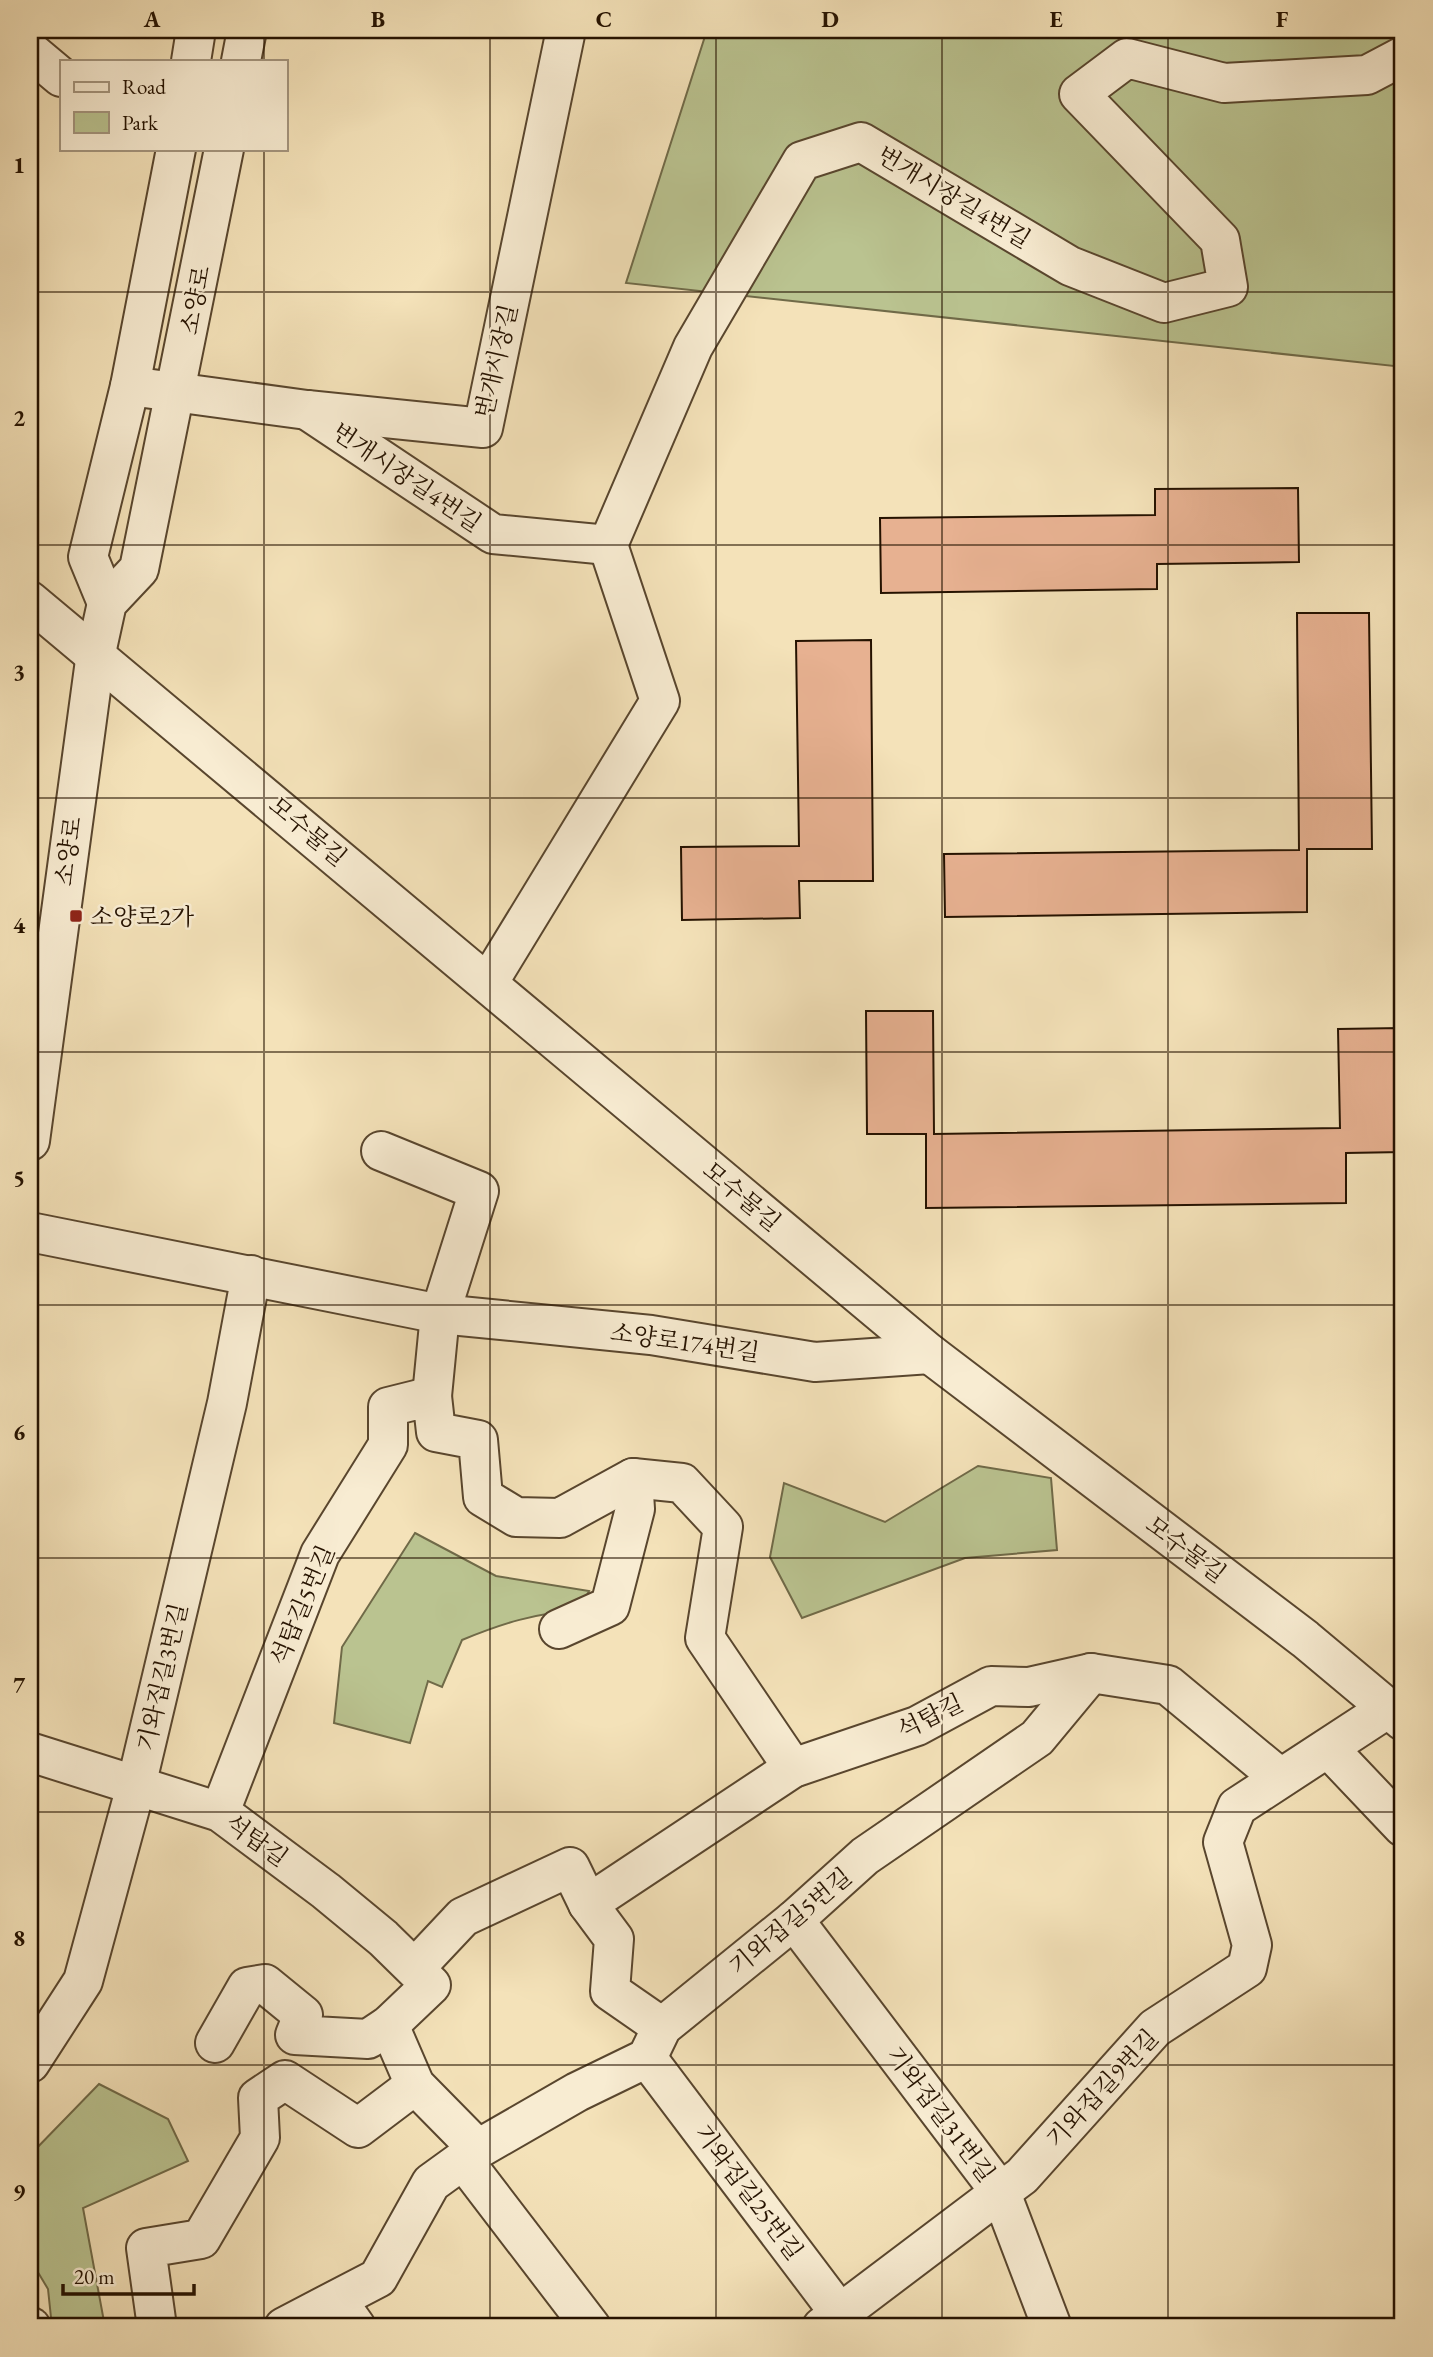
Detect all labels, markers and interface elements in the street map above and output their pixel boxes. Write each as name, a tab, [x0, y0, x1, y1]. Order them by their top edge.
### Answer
text: A	[143, 4, 161, 34]
text: B	[371, 4, 385, 34]
text: C	[596, 4, 612, 34]
text: D	[821, 4, 839, 34]
text: E	[1049, 4, 1063, 34]
text: F	[1276, 4, 1289, 34]
legend	[60, 60, 287, 150]
text: Road	[122, 73, 166, 100]
text: Park	[122, 109, 159, 136]
street label: 번개시장길4번길	[872, 139, 1036, 255]
text: 1	[13, 150, 25, 180]
street label: 소양로	[173, 263, 217, 337]
street label: 번개시장길	[468, 301, 524, 421]
text: 2	[13, 403, 25, 433]
street label: 번개시장길4번길	[326, 416, 488, 538]
text: 3	[13, 657, 25, 687]
street label: 모수물길	[263, 789, 353, 873]
street label: 소양로	[48, 814, 88, 888]
place label: 소양로2가	[90, 901, 194, 932]
marker: 소양로2가	[68, 908, 84, 924]
text: 4	[13, 910, 26, 940]
street label: 모수물길	[697, 1154, 787, 1238]
text: 5	[13, 1163, 25, 1193]
street label: 소양로174번길	[608, 1316, 762, 1368]
text: 6	[13, 1417, 25, 1447]
street label: 모수물길	[1140, 1509, 1232, 1589]
street label: 석탑길5번길	[263, 1540, 341, 1670]
street label: 기와집길3번길	[130, 1600, 194, 1754]
text: 7	[13, 1670, 26, 1700]
street label: 석탑길	[892, 1687, 968, 1745]
street label: 석탑길	[220, 1807, 294, 1873]
street label: 기와집길5번길	[722, 1861, 858, 1981]
text: 8	[13, 1923, 25, 1953]
street label: 기와집길9번길	[1039, 2022, 1165, 2154]
street label: 기와집길31번길	[880, 2040, 1002, 2188]
street label: 기와집길25번길	[688, 2118, 810, 2266]
text: 9	[13, 2177, 25, 2207]
scale bar	[63, 2252, 194, 2296]
text: 20 m	[74, 2263, 115, 2290]

